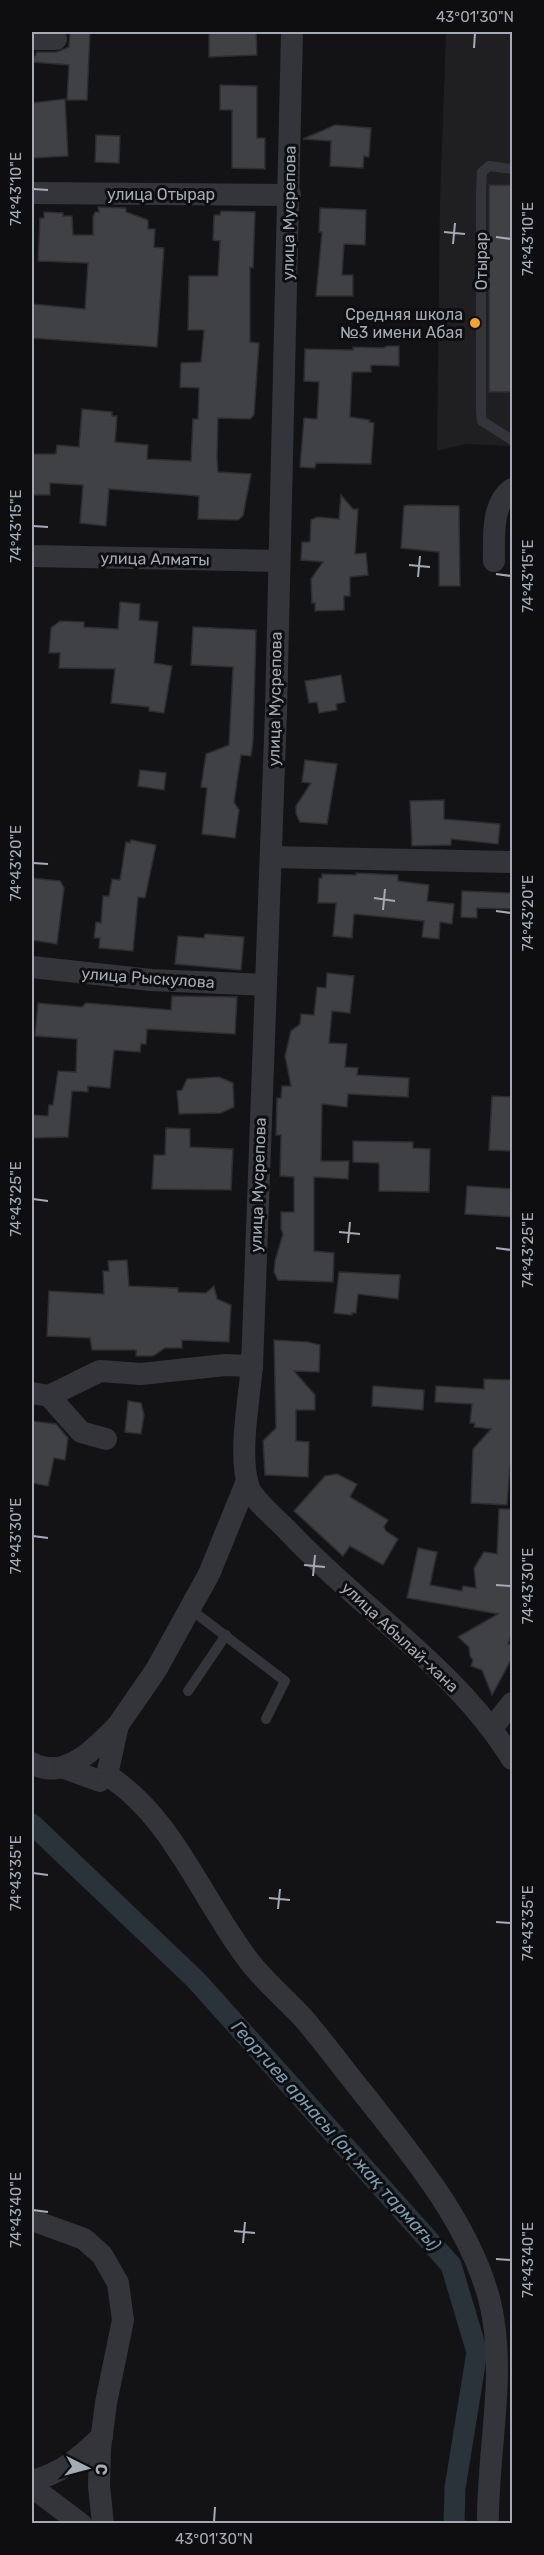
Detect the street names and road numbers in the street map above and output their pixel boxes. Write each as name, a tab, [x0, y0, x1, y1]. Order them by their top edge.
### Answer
street label: улица Мусрепова	[278, 145, 300, 281]
street label: улица Отырар	[107, 185, 215, 204]
street label: Отырар	[472, 232, 491, 290]
street label: улица Алматы	[100, 549, 210, 569]
street label: улица Мусрепова	[264, 631, 286, 767]
street label: улица Рыскулова	[81, 964, 215, 992]
street label: улица Мусрепова	[246, 1117, 270, 1253]
street label: улица Абылай-хана	[338, 1578, 462, 1696]

